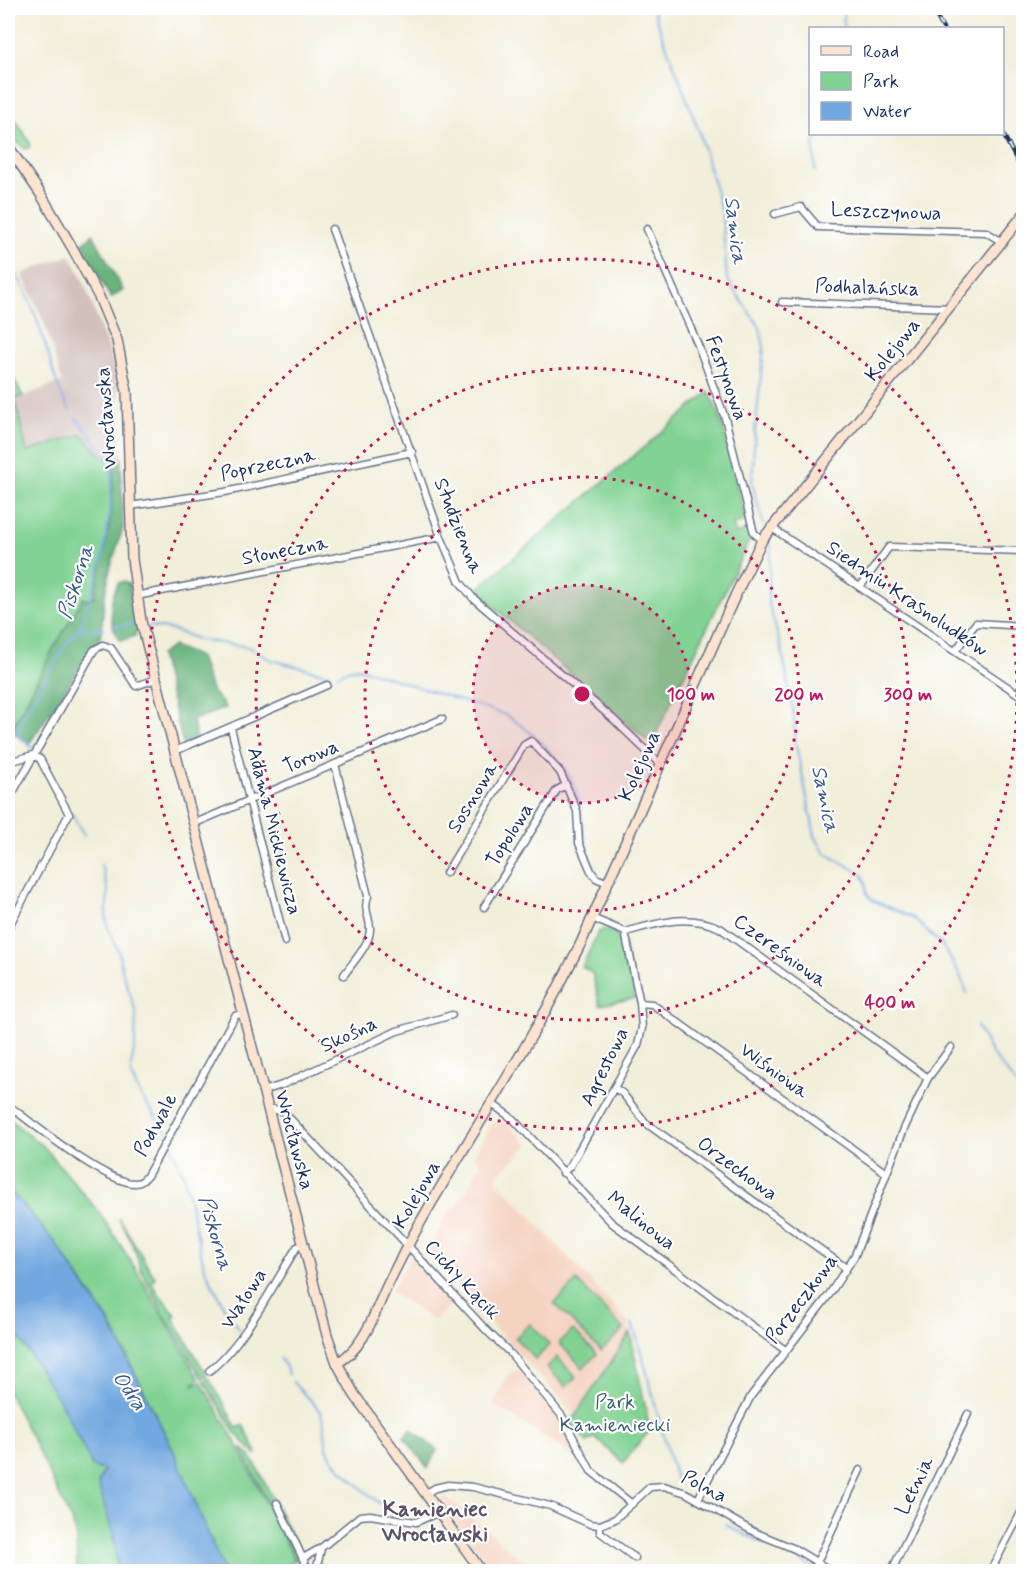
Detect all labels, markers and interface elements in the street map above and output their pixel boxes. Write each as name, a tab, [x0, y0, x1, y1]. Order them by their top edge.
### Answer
legend	[809, 27, 1004, 135]
text: Road	[863, 40, 899, 64]
text: Park	[863, 70, 899, 94]
text: Water	[863, 100, 912, 124]
water label: Samica	[717, 194, 753, 267]
street label: Leszczynowa	[830, 197, 942, 227]
street label: Podhalańska	[814, 273, 920, 303]
street label: Kolejowa	[859, 313, 927, 387]
street label: Festynowa	[698, 332, 754, 424]
street label: Wrocławska	[90, 366, 124, 470]
street label: Poprzeczna	[218, 442, 319, 488]
street label: Studzienna	[427, 474, 490, 579]
street label: Słoneczna	[240, 529, 331, 573]
street label: Siedmiu Krasnoludków	[821, 535, 993, 663]
water label: Piskorna	[51, 540, 102, 623]
text: 100 m	[667, 683, 715, 707]
text: 200 m	[774, 683, 824, 707]
text: 300 m	[884, 683, 932, 707]
centre of rings	[572, 684, 592, 704]
street label: Kolejowa	[612, 726, 668, 806]
street label: Torowa	[279, 733, 343, 781]
street label: Adama Mickiewicza	[240, 744, 308, 918]
street label: Sosnowa	[441, 757, 505, 838]
water label: Samica	[804, 763, 846, 837]
street label: Topolowa	[480, 798, 540, 872]
street label: Czereśniowa	[728, 908, 833, 995]
text: 400 m	[865, 991, 915, 1015]
street label: Skośna	[316, 1010, 382, 1060]
street label: Agrestowa	[574, 1023, 636, 1111]
street label: Wiśniowa	[734, 1037, 815, 1106]
street label: Wrocławska	[268, 1087, 320, 1193]
street label: Podwale	[128, 1089, 184, 1161]
street label: Orzechowa	[691, 1131, 783, 1207]
street label: Kolejowa	[387, 1156, 447, 1234]
street label: Malinowa	[601, 1185, 681, 1257]
water label: Piskorna	[191, 1192, 239, 1275]
street label: Cichy Kącik	[418, 1234, 506, 1326]
street label: Porzeczkowa	[759, 1249, 845, 1349]
street label: Wałowa	[214, 1263, 274, 1335]
water label: Odra	[105, 1366, 153, 1416]
park label: Park Kamieniecki	[560, 1389, 670, 1439]
street label: Letnia	[889, 1452, 941, 1520]
street label: Polna	[677, 1464, 731, 1510]
district label: Kamieniec Wrocławski	[381, 1496, 488, 1549]

